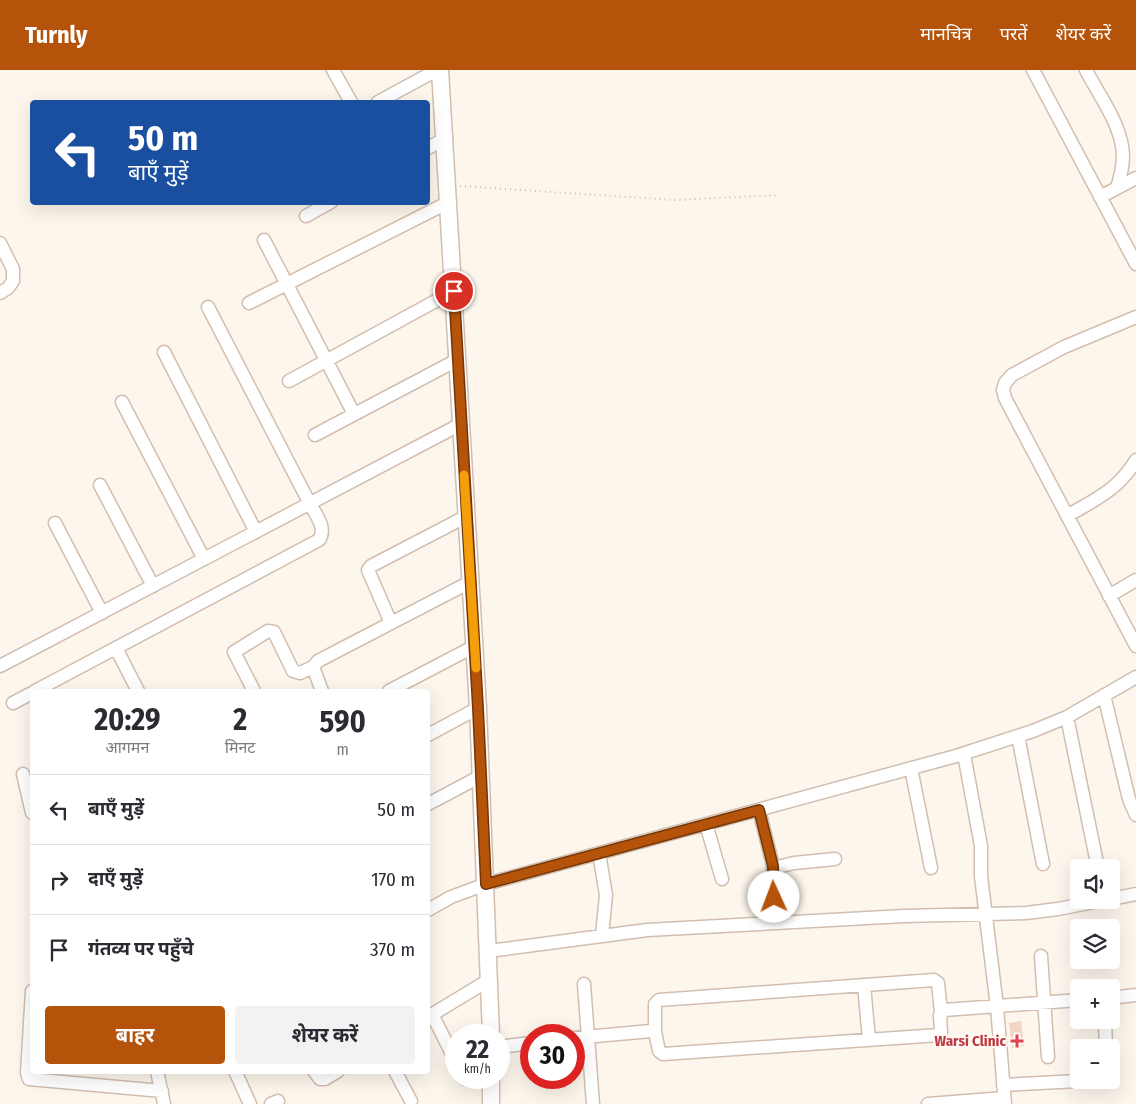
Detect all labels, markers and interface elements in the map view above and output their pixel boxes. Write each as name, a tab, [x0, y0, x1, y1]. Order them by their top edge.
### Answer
text: Turnly	[25, 21, 87, 49]
text: मानचित्र	[920, 23, 972, 45]
text: परतें	[1000, 23, 1028, 45]
text: शेयर करें	[1056, 23, 1111, 45]
text: 50 m	[128, 117, 198, 159]
icon: left	[45, 120, 110, 185]
text: बाएँ मुड़ें	[128, 159, 189, 186]
pin	[433, 270, 475, 312]
icon: arrive	[440, 277, 468, 305]
text: 20:29	[94, 702, 161, 738]
text: 2	[233, 702, 247, 738]
text: 590	[320, 704, 366, 740]
text: आगमन	[105, 738, 149, 757]
text: मिनट	[225, 738, 255, 757]
text: m	[337, 740, 349, 759]
icon: left	[45, 796, 73, 824]
text: बाएँ मुड़ें	[88, 797, 144, 820]
text: 50 m	[377, 798, 415, 821]
map controls	[1070, 859, 1120, 1089]
button: sound	[1070, 859, 1120, 909]
icon: right	[45, 866, 73, 894]
text: दाएँ मुड़ें	[88, 867, 143, 890]
text: 170 m	[371, 868, 415, 891]
position arrow	[747, 870, 799, 922]
button: layers	[1070, 919, 1120, 969]
icon: arrive	[45, 936, 73, 964]
text: गंतव्य पर पहुँचे	[88, 937, 194, 960]
text: 370 m	[370, 938, 415, 961]
button: +	[1070, 979, 1120, 1029]
button: बाहर	[45, 1006, 225, 1064]
button: शेयर करें	[235, 1006, 415, 1064]
speed limit sign: 30	[520, 1024, 585, 1089]
place label: Warsi Clinic	[935, 1032, 1006, 1050]
marker: Warsi Clinic	[1010, 1034, 1024, 1048]
text: 22	[466, 1035, 489, 1065]
button: −	[1070, 1039, 1120, 1089]
text: km/h	[464, 1062, 491, 1076]

